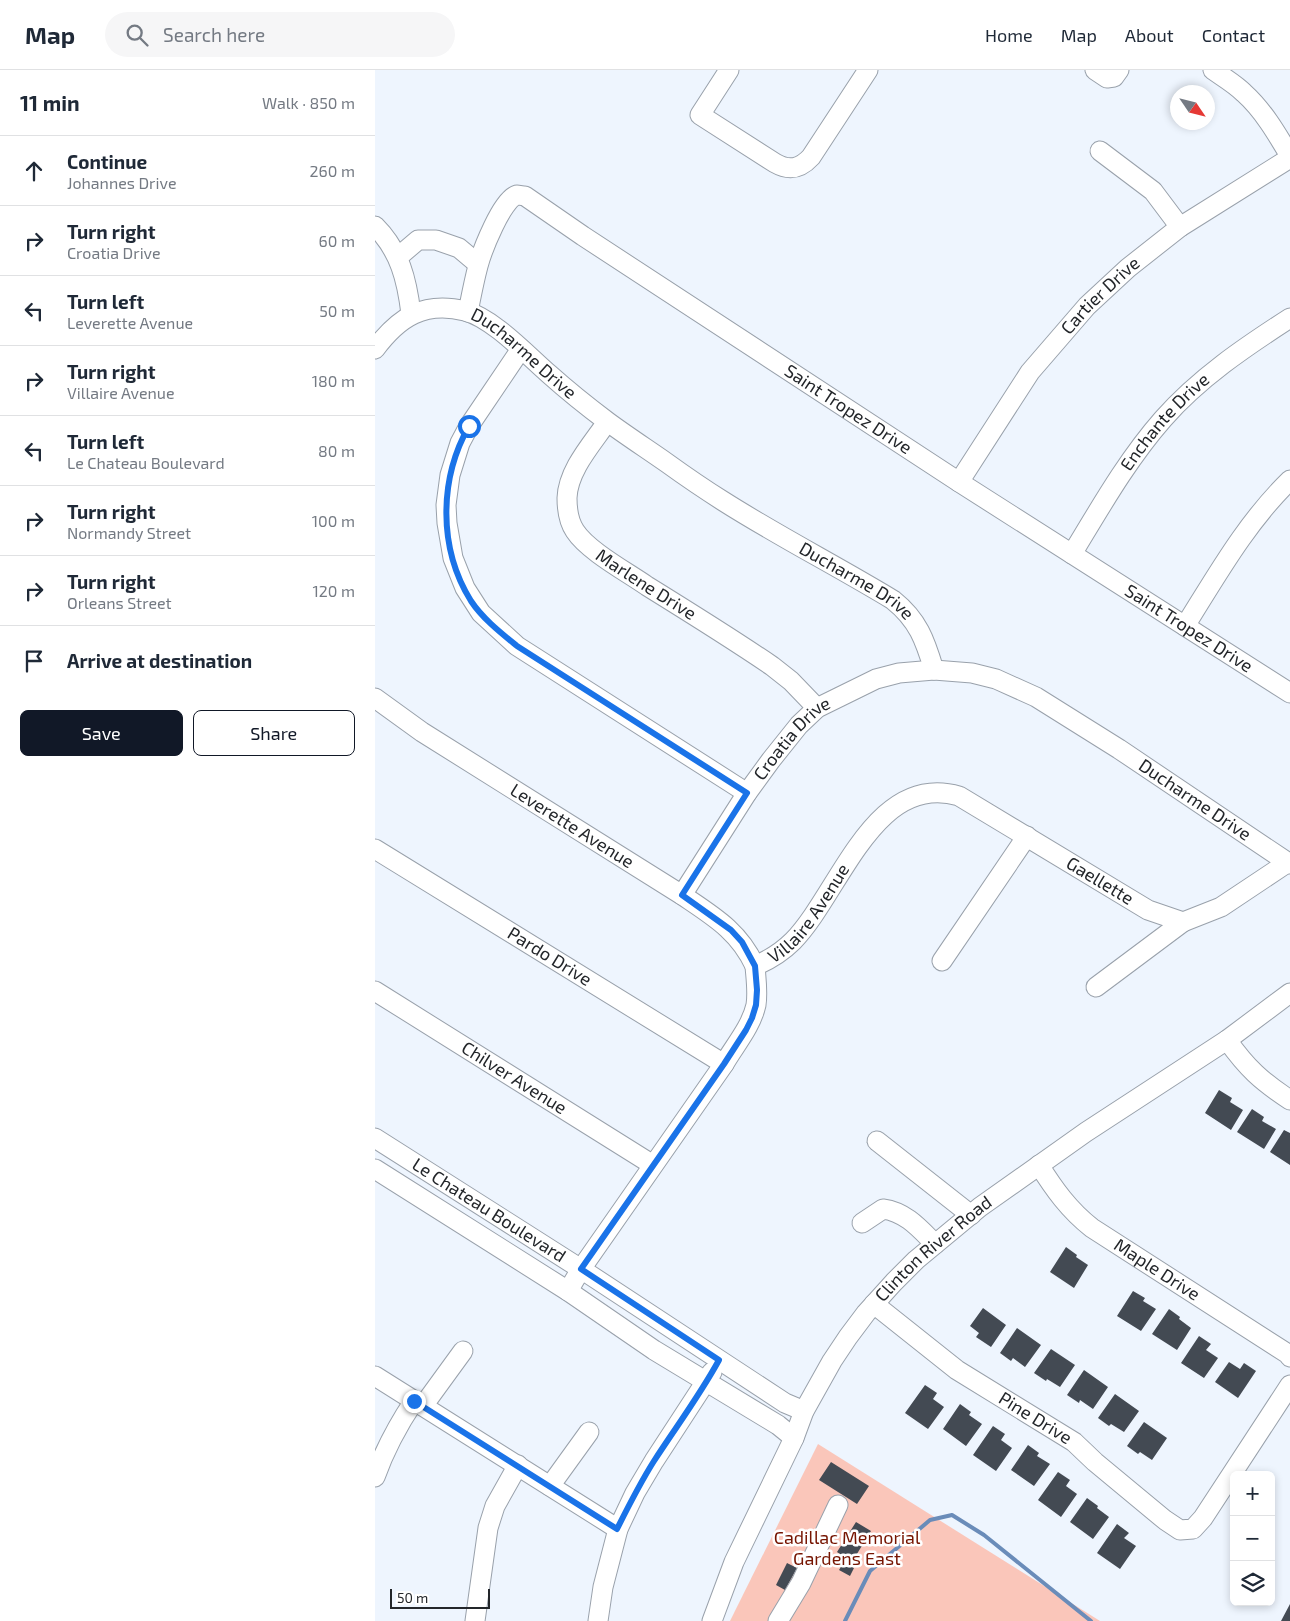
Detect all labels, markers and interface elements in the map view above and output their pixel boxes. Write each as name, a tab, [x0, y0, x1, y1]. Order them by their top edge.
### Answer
search box	[105, 12, 455, 57]
text: Map	[25, 20, 75, 49]
icon: search	[123, 21, 151, 49]
text: Search here	[163, 23, 265, 46]
text: Home	[985, 24, 1033, 46]
text: Map	[1061, 24, 1097, 46]
text: About	[1125, 24, 1174, 46]
text: Contact	[1202, 24, 1265, 46]
north arrow	[1170, 85, 1215, 130]
text: 11 min	[20, 90, 80, 115]
text: Walk · 850 m	[262, 93, 355, 112]
text: Continue	[67, 150, 147, 173]
icon: ahead	[20, 157, 48, 185]
text: 260 m	[310, 161, 355, 180]
text: Johannes Drive	[67, 173, 176, 192]
text: Turn right	[67, 220, 155, 243]
icon: right	[20, 227, 48, 255]
text: 60 m	[319, 231, 355, 250]
text: Croatia Drive	[67, 243, 161, 262]
street label: Cartier Drive	[1056, 251, 1144, 338]
text: Turn left	[67, 290, 144, 313]
icon: left	[20, 297, 48, 325]
text: 50 m	[319, 301, 355, 320]
street label: Ducharme Drive	[468, 302, 581, 403]
text: Leverette Avenue	[67, 313, 193, 332]
street label: Saint Tropez Drive	[781, 359, 916, 458]
text: Turn right	[67, 360, 155, 383]
icon: right	[20, 367, 48, 395]
street label: Enchante Drive	[1115, 368, 1213, 475]
text: 180 m	[312, 371, 355, 390]
text: Villaire Avenue	[67, 383, 175, 402]
route start	[458, 415, 481, 438]
text: Turn left	[67, 430, 144, 453]
icon: left	[20, 437, 48, 465]
text: 80 m	[318, 441, 355, 460]
text: Le Chateau Boulevard	[67, 453, 225, 472]
text: Turn right	[67, 500, 155, 523]
icon: right	[20, 507, 48, 535]
text: 100 m	[312, 511, 355, 530]
text: Normandy Street	[67, 523, 191, 542]
street label: Ducharme Drive	[796, 536, 919, 624]
street label: Marlene Drive	[592, 544, 701, 624]
text: Turn right	[67, 570, 155, 593]
icon: right	[20, 577, 48, 605]
street label: Saint Tropez Drive	[1121, 579, 1257, 677]
text: 120 m	[312, 581, 355, 600]
text: Orleans Street	[67, 593, 172, 612]
icon: arrive	[20, 647, 48, 675]
text: Arrive at destination	[67, 649, 252, 672]
street label: Croatia Drive	[748, 691, 833, 784]
button: Save	[20, 710, 183, 756]
button: Share	[193, 710, 355, 756]
street label: Ducharme Drive	[1135, 754, 1256, 845]
street label: Leverette Avenue	[507, 778, 638, 872]
street label: Gaellette	[1063, 851, 1138, 909]
street label: Villaire Avenue	[763, 859, 853, 967]
street label: Pardo Drive	[504, 921, 596, 990]
street label: Chilver Avenue	[458, 1036, 571, 1118]
street label: Le Chateau Boulevard	[409, 1153, 570, 1267]
street label: Clinton River Road	[870, 1190, 996, 1306]
street label: Maple Drive	[1110, 1233, 1205, 1305]
street label: Pine Drive	[995, 1386, 1077, 1448]
route end	[403, 1390, 426, 1413]
map controls	[1230, 1471, 1275, 1606]
button: +	[1230, 1471, 1275, 1516]
button: −	[1230, 1516, 1275, 1561]
park label: Cadillac Memorial Gardens East	[774, 1526, 921, 1569]
button: layers	[1230, 1561, 1275, 1606]
scale bar	[390, 1586, 490, 1609]
text: 50 m	[397, 1589, 428, 1606]

